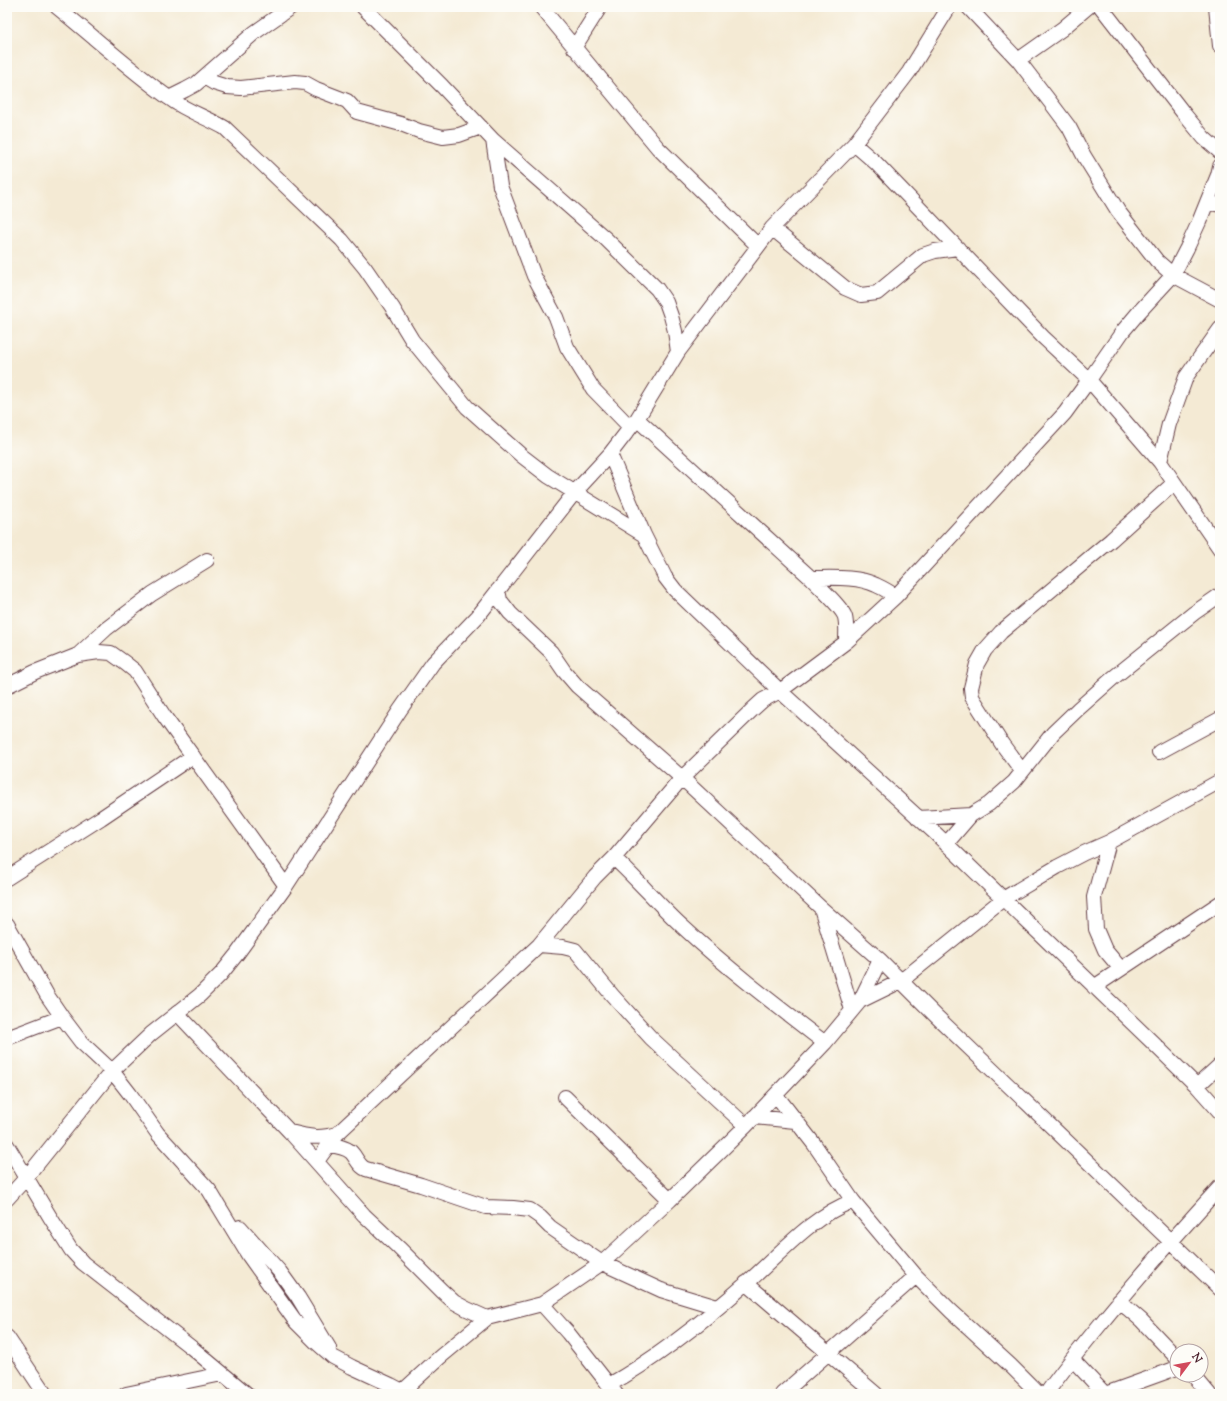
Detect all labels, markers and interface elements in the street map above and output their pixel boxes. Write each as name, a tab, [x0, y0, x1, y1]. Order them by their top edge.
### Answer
north arrow	[1169, 1343, 1209, 1383]
text: N	[1187, 1349, 1206, 1366]

